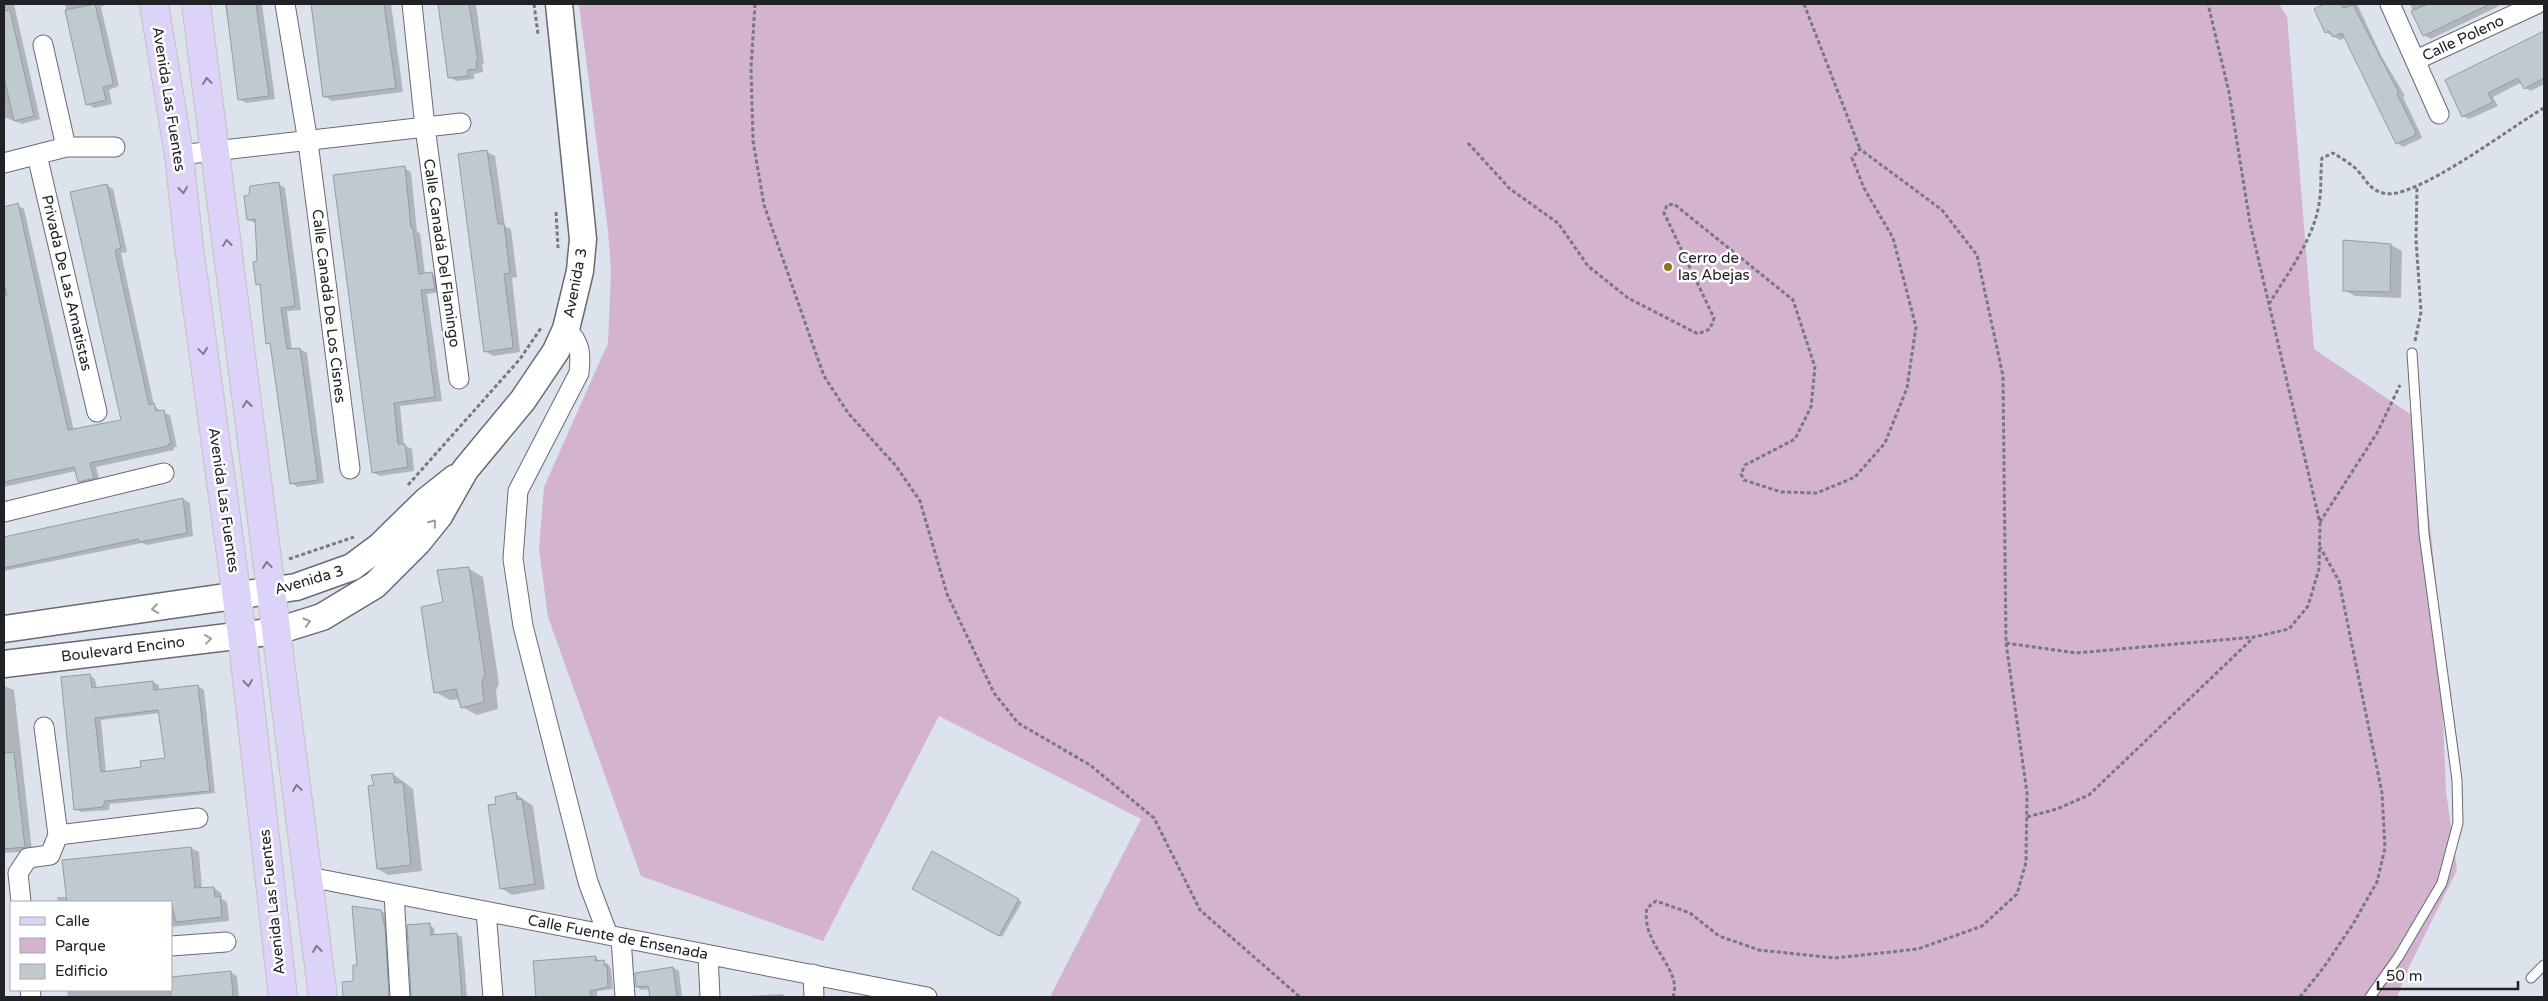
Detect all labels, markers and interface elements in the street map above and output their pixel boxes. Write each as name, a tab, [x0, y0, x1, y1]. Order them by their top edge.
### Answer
street label: Calle Poleno	[2419, 11, 2507, 65]
street label: Avenida Las Fuentes	[149, 25, 189, 173]
one-way arrow	[202, 77, 212, 86]
street label: Calle Canadá Del Flamingo	[420, 157, 464, 349]
one-way arrow	[177, 187, 188, 195]
street label: Privada De Las Amatistas	[38, 193, 96, 373]
street label: Calle Canadá De Los Cisnes	[308, 208, 350, 404]
one-way arrow	[222, 238, 233, 246]
street label: Avenida 3	[559, 246, 591, 320]
place label: Cerro de las Abejas	[1678, 249, 1750, 284]
marker: Cerro de las Abejas	[1662, 261, 1674, 273]
one-way arrow	[197, 348, 208, 356]
one-way arrow	[242, 399, 253, 407]
street label: Avenida Las Fuentes	[205, 426, 243, 574]
one-way arrow	[428, 520, 436, 529]
one-way arrow	[262, 561, 273, 569]
street label: Avenida 3	[272, 562, 346, 598]
one-way arrow	[150, 603, 159, 613]
one-way arrow	[303, 617, 311, 627]
street label: Boulevard Encino	[60, 632, 186, 666]
one-way arrow	[205, 634, 213, 645]
one-way arrow	[242, 679, 253, 687]
one-way arrow	[293, 783, 303, 792]
street label: Avenida Las Fuentes	[255, 828, 289, 976]
legend	[10, 901, 172, 991]
street label: Calle Fuente de Ensenada	[526, 911, 710, 963]
text: Calle	[55, 912, 90, 930]
text: Parque	[55, 937, 106, 955]
one-way arrow	[312, 945, 323, 953]
scale bar	[2378, 958, 2518, 990]
text: Edificio	[55, 962, 108, 980]
text: 50 m	[2386, 967, 2423, 985]

